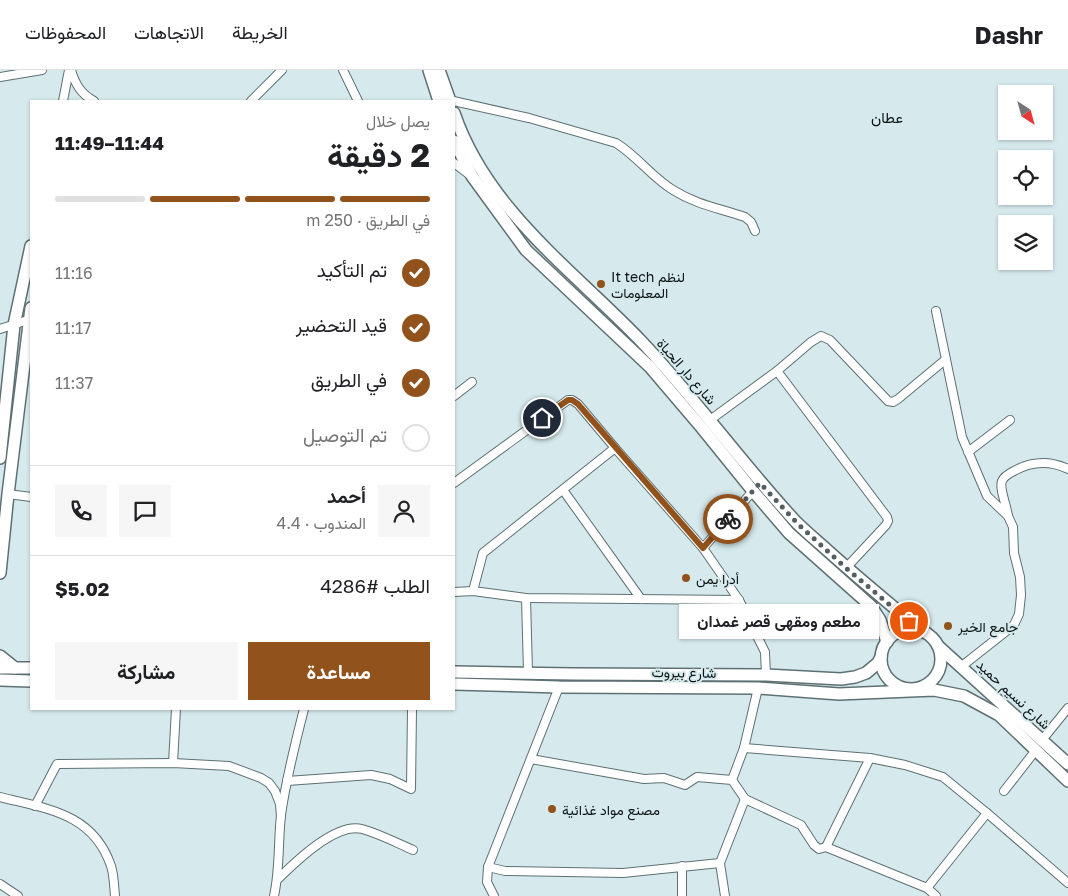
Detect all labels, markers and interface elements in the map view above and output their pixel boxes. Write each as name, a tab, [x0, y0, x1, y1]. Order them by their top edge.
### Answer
text: Dashr	[975, 20, 1043, 49]
text: المحفوظات	[25, 21, 106, 43]
text: الاتجاهات	[134, 21, 204, 43]
text: الخريطة	[232, 21, 288, 43]
north arrow	[998, 85, 1052, 140]
map controls	[998, 85, 1053, 270]
district label: عطان	[871, 108, 903, 127]
text: يصل خلال	[366, 111, 430, 131]
text: 11:44–11:49	[55, 131, 164, 154]
text: 2 دقيقة	[327, 136, 430, 174]
button: locate	[998, 150, 1053, 205]
text: في الطريق · 250 m	[306, 210, 430, 230]
button: layers	[998, 215, 1053, 270]
text: تم التأكيد	[317, 258, 387, 281]
icon: check	[402, 259, 430, 287]
text: 11:16	[55, 263, 93, 283]
place label: It tech لنظم المعلومات	[611, 268, 685, 302]
marker: It tech لنظم المعلومات	[595, 278, 607, 290]
text: قيد التحضير	[296, 313, 387, 336]
icon: check	[402, 314, 430, 342]
text: 11:17	[55, 318, 92, 338]
street label: شارع دار الحياة	[651, 334, 720, 409]
text: في الطريق	[311, 368, 387, 391]
icon: check	[402, 369, 430, 397]
text: 11:37	[55, 373, 93, 393]
pin	[521, 397, 563, 439]
icon: home	[528, 404, 556, 432]
text: تم التوصيل	[303, 423, 387, 446]
text: أحمد	[327, 484, 366, 507]
button: phone	[55, 485, 107, 537]
button: chat	[119, 485, 171, 537]
button: person	[378, 485, 430, 537]
courier	[703, 494, 753, 544]
icon: bike	[714, 505, 742, 533]
text: المندوب · 4.4	[276, 513, 366, 533]
place label: أدرا يمن	[696, 570, 739, 588]
marker: أدرا يمن	[680, 572, 692, 584]
text: الطلب #4286	[320, 574, 430, 597]
text: $5.02	[55, 577, 109, 600]
pin	[888, 600, 930, 642]
callout: مطعم ومقهى قصر غمدان	[679, 604, 879, 638]
icon: bag	[895, 607, 923, 635]
text: مطعم ومقهى قصر غمدان	[697, 611, 861, 631]
place label: جامع الخير	[957, 618, 1018, 638]
marker: جامع الخير	[942, 620, 954, 632]
button: مشاركة	[55, 642, 238, 700]
button: مساعدة	[248, 642, 430, 700]
street label: شارع نسيم حميد	[971, 655, 1054, 735]
street label: شارع بيروت	[651, 663, 717, 684]
place label: مصنع مواد غذائية	[562, 801, 660, 821]
marker: مصنع مواد غذائية	[546, 803, 558, 815]

